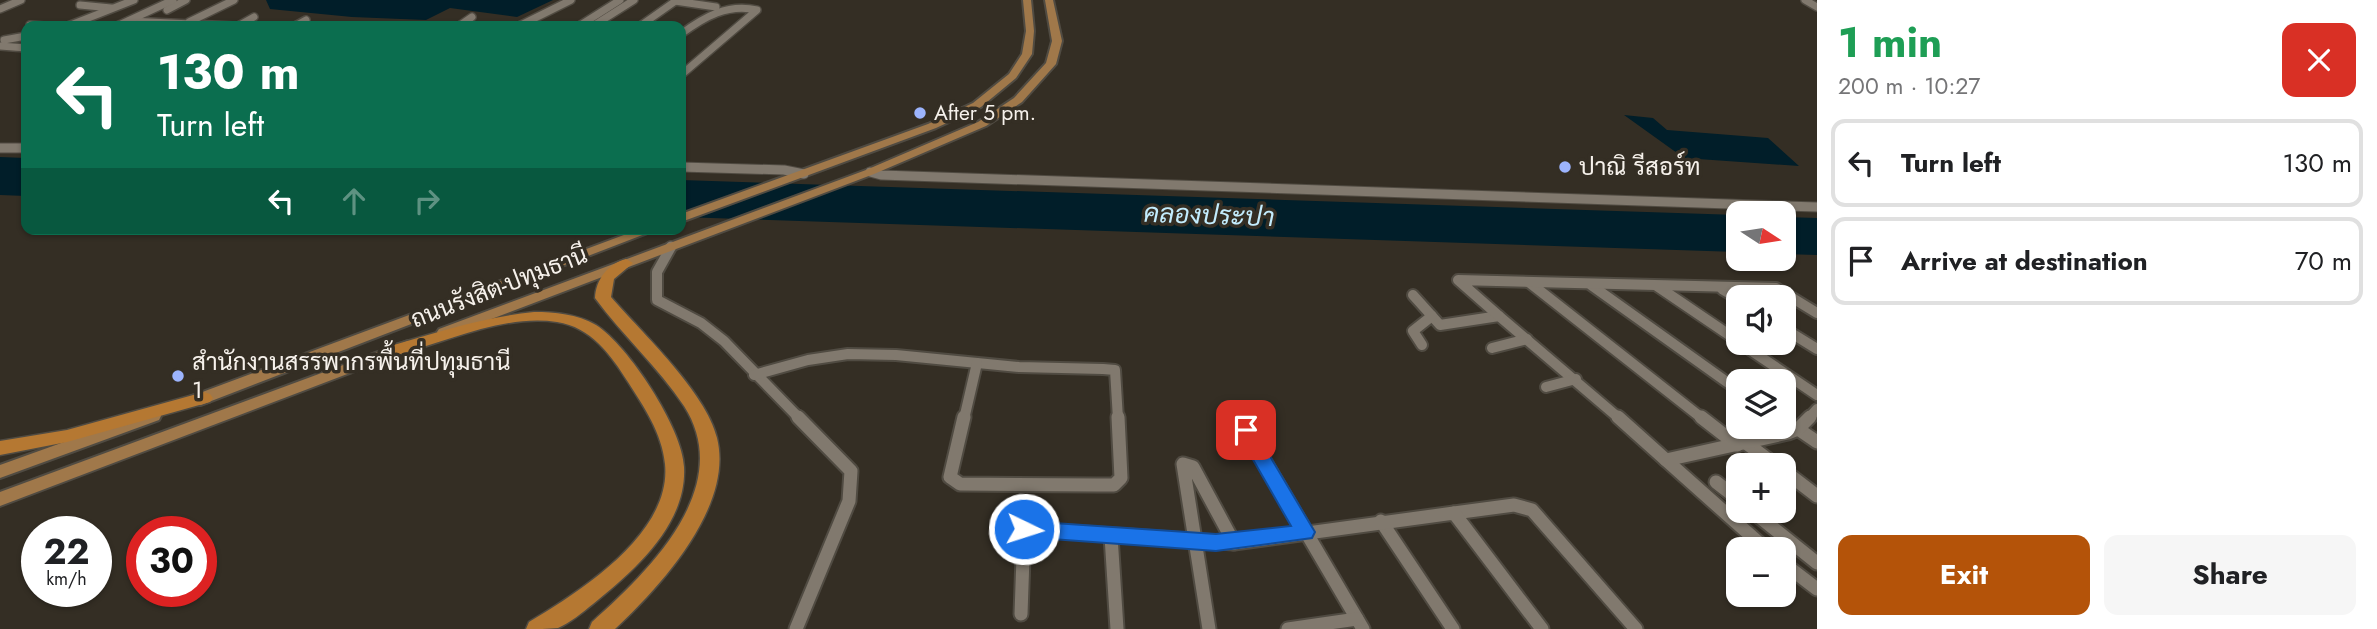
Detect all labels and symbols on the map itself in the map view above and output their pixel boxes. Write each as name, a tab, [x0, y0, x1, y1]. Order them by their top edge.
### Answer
place label: After 5 pm.	[934, 98, 1036, 128]
marker: After 5 pm.	[912, 105, 928, 121]
place label: ปาณิ รีสอร์ท	[1579, 149, 1701, 184]
marker: ปาณิ รีสอร์ท	[1557, 159, 1573, 175]
water label: คลองประปา	[1143, 194, 1275, 236]
north arrow	[1726, 201, 1796, 271]
street label: ถนนรังสิต-ปทุมธานี	[405, 237, 592, 336]
place label: สำนักงานสรรพากรพื้นที่ปทุมธานี 1	[192, 340, 511, 407]
marker: สำนักงานสรรพากรพื้นที่ปทุมธานี 1	[170, 368, 186, 384]
pin	[1216, 400, 1276, 460]
position arrow	[987, 492, 1061, 566]
speed limit sign: 30	[126, 516, 217, 607]

